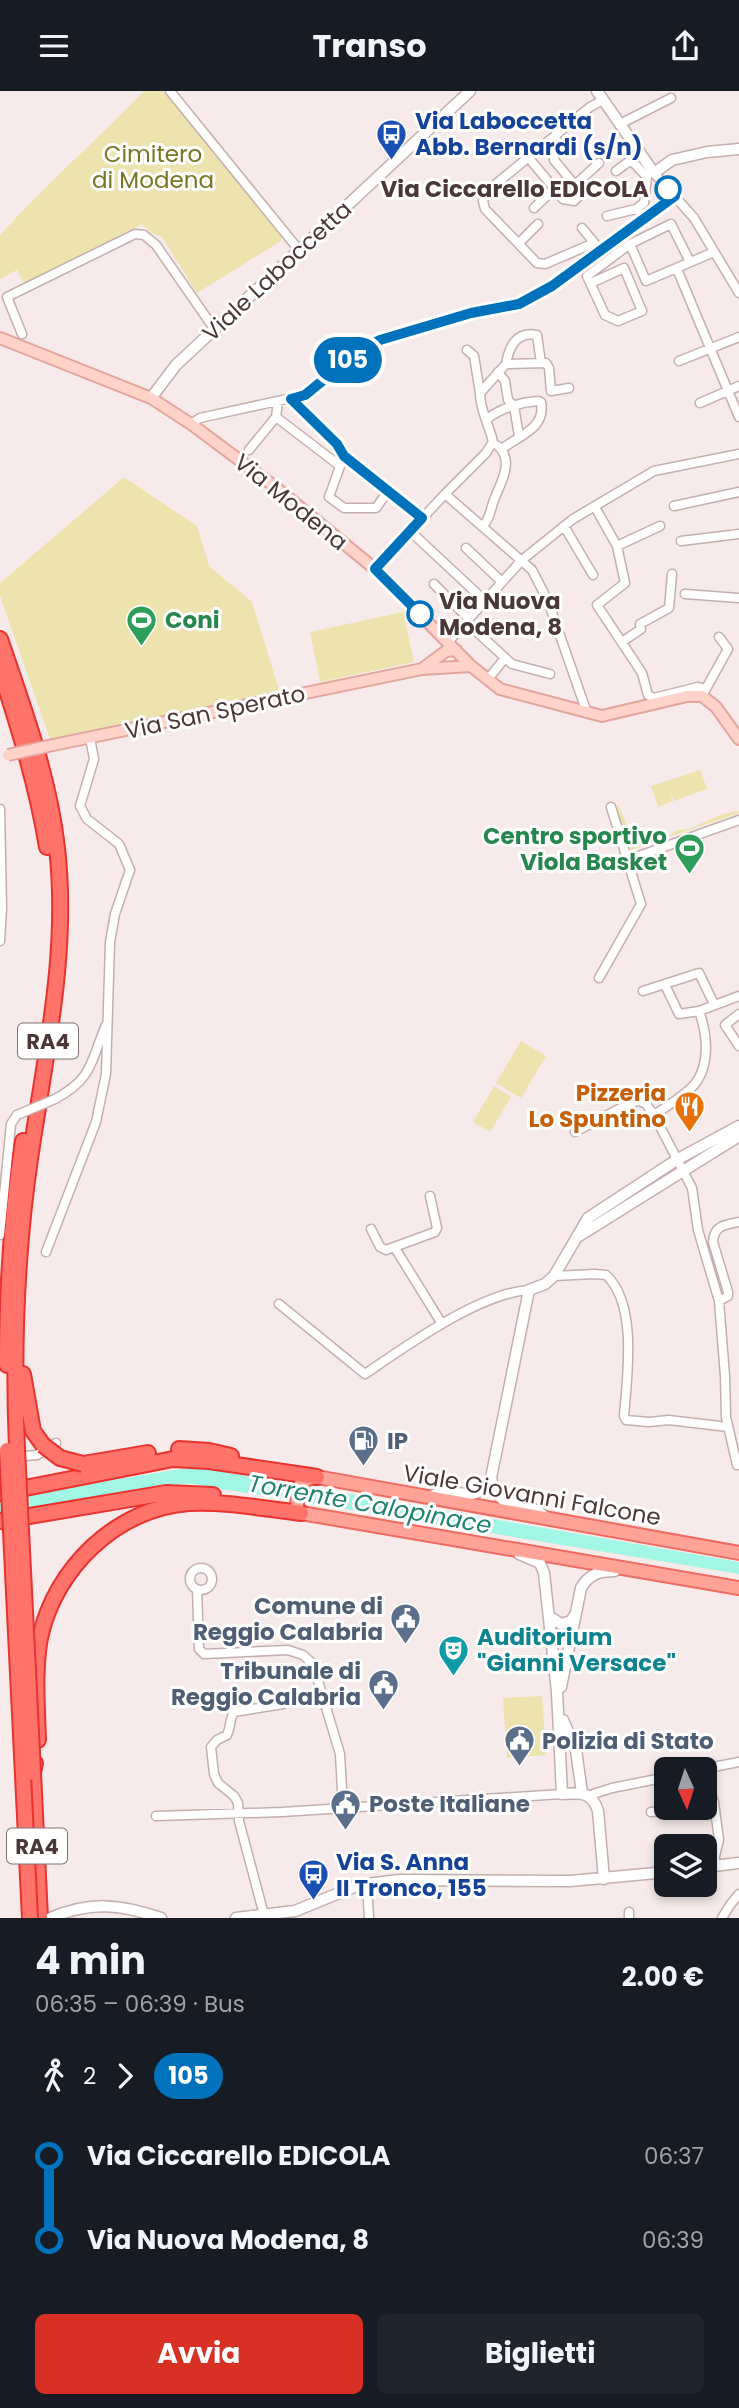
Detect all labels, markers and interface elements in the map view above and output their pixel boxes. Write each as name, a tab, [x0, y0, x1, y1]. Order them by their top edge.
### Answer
text: Transo	[312, 23, 427, 68]
icon: menu	[35, 27, 73, 65]
icon: share	[666, 27, 704, 65]
place label: Via Laboccetta Abb. Bernardi (s/n)	[415, 105, 643, 163]
bus stop icon: Via Laboccetta Abb. Bernardi (s/n)	[375, 117, 409, 161]
park label: Cimitero di Modena	[92, 138, 214, 196]
place label: Via Ciccarello EDICOLA	[381, 173, 649, 205]
marker: Via Ciccarello EDICOLA	[655, 176, 681, 202]
street label: Viale Laboccetta	[195, 193, 359, 349]
line badge: 105	[308, 337, 388, 383]
text: 105	[328, 343, 368, 376]
street label: Via Modena	[228, 446, 354, 558]
place label: Via Nuova Modena, 8	[439, 585, 562, 643]
marker: Via Nuova Modena, 8	[407, 601, 433, 627]
sports icon: Coni	[125, 603, 159, 647]
place label: Coni	[165, 604, 219, 636]
street label: Via San Sperato	[122, 677, 308, 747]
place label: Centro sportivo Viola Basket	[483, 820, 667, 878]
sports icon: Centro sportivo Viola Basket	[673, 832, 707, 876]
road number: RA4	[18, 1023, 78, 1059]
place label: Pizzeria Lo Spuntino	[528, 1077, 666, 1135]
restaurant icon: Pizzeria Lo Spuntino	[672, 1089, 706, 1133]
fuel station icon: IP	[347, 1424, 381, 1468]
place label: IP	[387, 1425, 408, 1457]
street label: Viale Giovanni Falcone	[401, 1457, 663, 1533]
water label: Torrente Calopinace	[246, 1466, 494, 1542]
place label: Comune di Reggio Calabria	[193, 1590, 383, 1648]
public building icon: Comune di Reggio Calabria	[389, 1602, 423, 1646]
place label: Auditorium "Gianni Versace"	[477, 1621, 676, 1679]
theatre icon: Auditorium "Gianni Versace"	[437, 1633, 471, 1677]
place label: Tribunale di Reggio Calabria	[171, 1655, 361, 1713]
public building icon: Tribunale di Reggio Calabria	[367, 1667, 401, 1711]
public building icon: Polizia di Stato	[502, 1724, 536, 1768]
place label: Polizia di Stato	[542, 1725, 714, 1757]
north arrow	[654, 1757, 718, 1820]
map controls	[654, 1757, 717, 1897]
public building icon: Poste Italiane	[329, 1787, 363, 1831]
place label: Poste Italiane	[369, 1788, 530, 1820]
road number: RA4	[7, 1829, 67, 1863]
button: layers	[654, 1834, 717, 1897]
place label: Via S. Anna II Tronco, 155	[336, 1846, 487, 1904]
bus stop icon: Via S. Anna II Tronco, 155	[296, 1858, 330, 1902]
text: 4 min	[35, 1934, 146, 1987]
text: 2.00 €	[622, 1959, 704, 1995]
text: 06:35 – 06:39 · Bus	[35, 1988, 245, 2020]
icon: walk	[35, 2057, 73, 2095]
icon: forward	[106, 2057, 144, 2095]
text: 105	[168, 2059, 209, 2092]
text: 2	[83, 2060, 96, 2092]
text: Via Ciccarello EDICOLA	[87, 2138, 390, 2174]
text: 06:37	[644, 2140, 704, 2172]
text: Via Nuova Modena, 8	[87, 2222, 369, 2258]
text: 06:39	[642, 2224, 704, 2256]
button: Avvia	[35, 2314, 363, 2394]
button: Biglietti	[377, 2314, 704, 2394]

